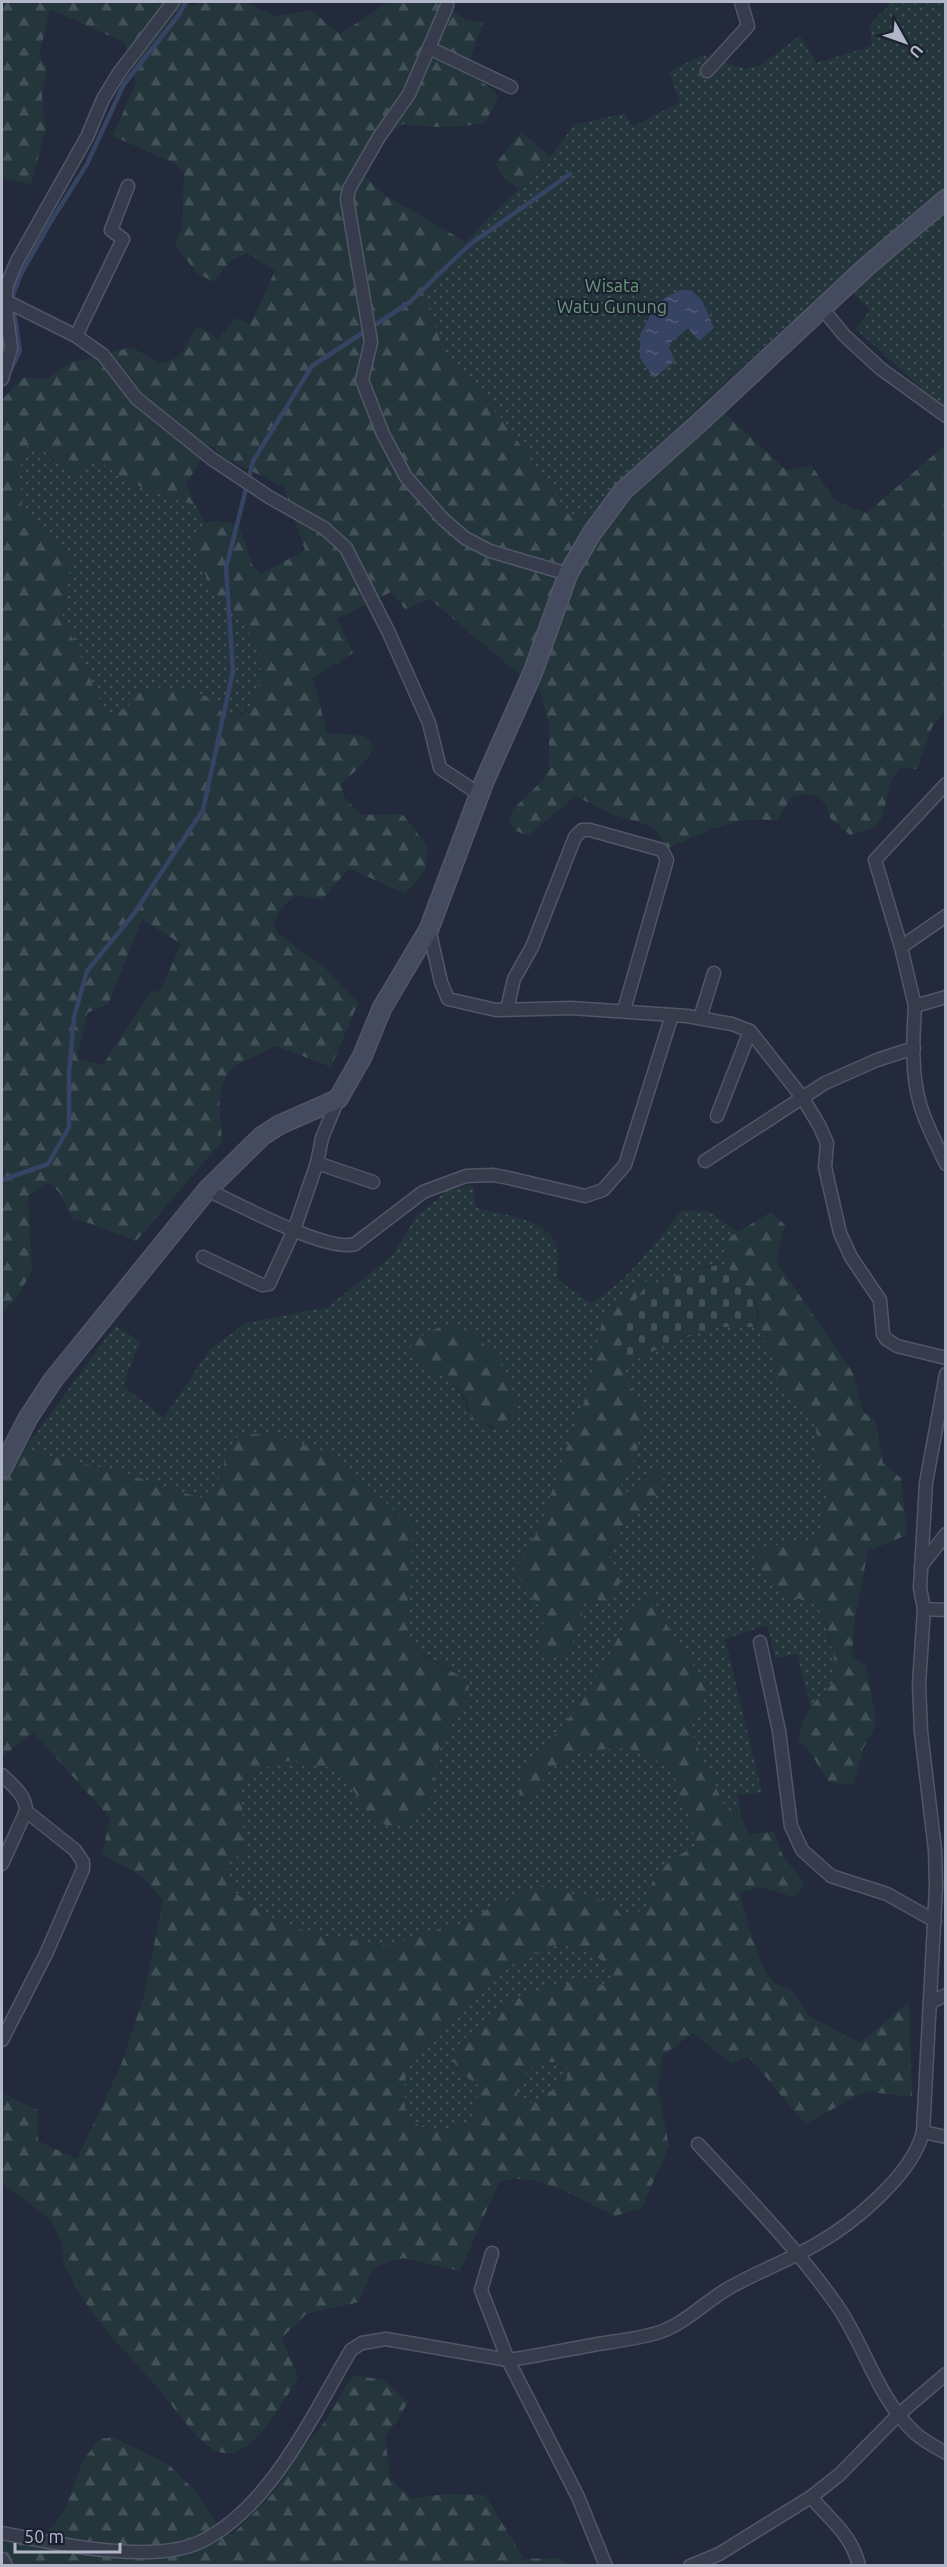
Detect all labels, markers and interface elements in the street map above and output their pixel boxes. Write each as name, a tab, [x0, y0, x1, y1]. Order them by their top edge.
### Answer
north arrow	[875, 12, 935, 72]
text: U	[906, 42, 927, 62]
park label: Wisata Watu Gunung	[557, 275, 667, 316]
scale bar	[15, 2516, 120, 2554]
text: 50 m	[24, 2526, 64, 2546]

